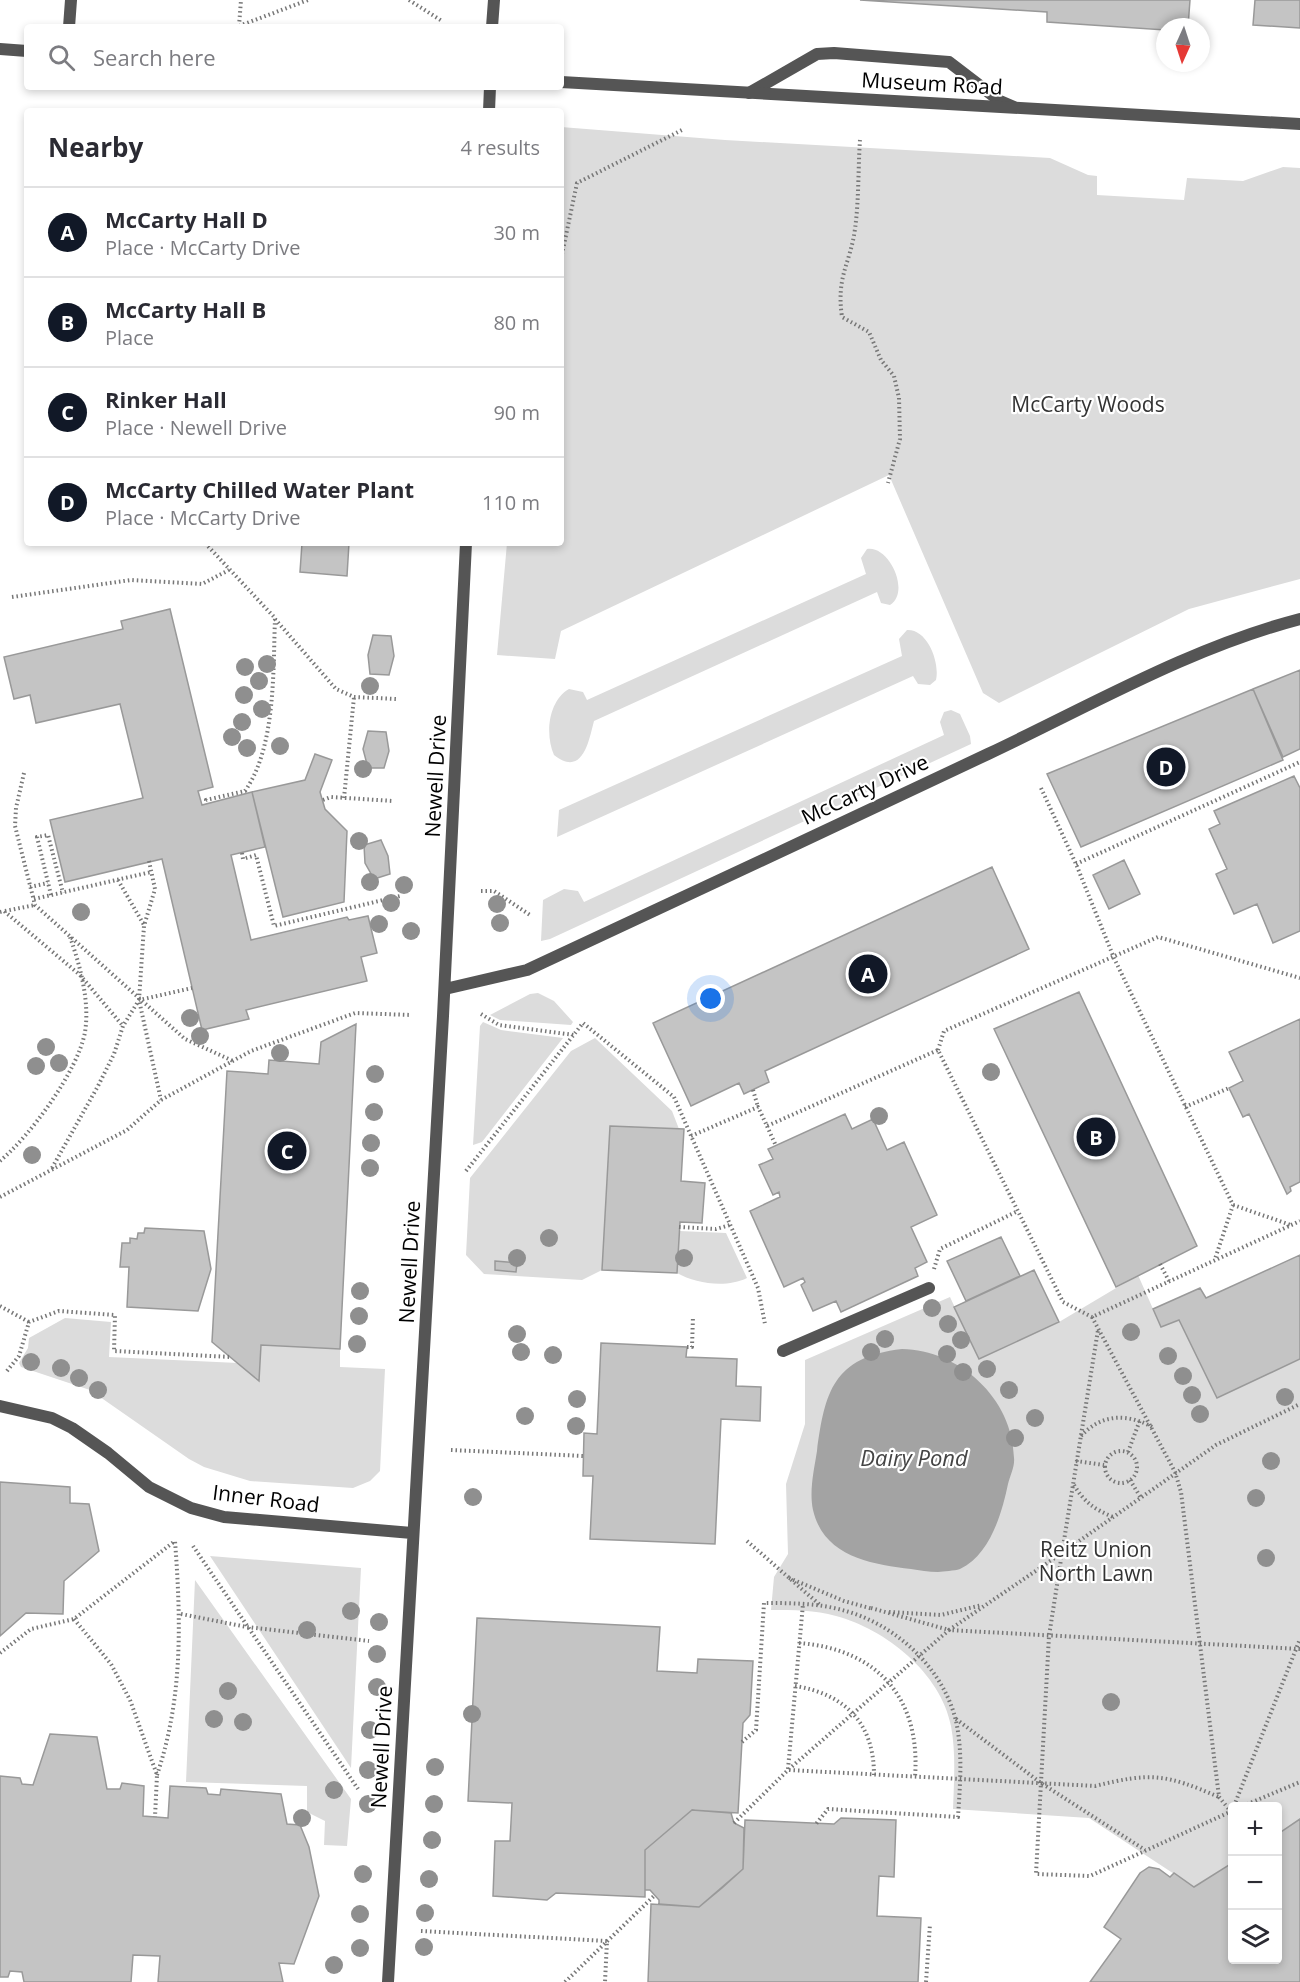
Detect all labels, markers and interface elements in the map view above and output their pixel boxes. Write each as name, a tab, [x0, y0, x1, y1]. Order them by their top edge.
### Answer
north arrow	[1156, 18, 1210, 72]
search box	[24, 24, 564, 90]
icon: search	[45, 41, 78, 74]
text: Search here	[93, 42, 216, 72]
street label: Museum Road	[861, 65, 1003, 101]
text: Nearby	[48, 129, 143, 165]
text: 4 results	[460, 134, 540, 161]
text: McCarty Hall D	[105, 204, 268, 234]
text: A	[61, 219, 74, 246]
text: 30 m	[493, 219, 540, 246]
text: Place · McCarty Drive	[105, 234, 300, 261]
text: McCarty Hall B	[105, 294, 266, 324]
text: B	[61, 309, 74, 336]
text: 80 m	[493, 309, 540, 336]
text: Place	[105, 324, 154, 351]
text: Rinker Hall	[105, 384, 227, 414]
park label: McCarty Woods	[1011, 390, 1165, 418]
text: C	[61, 399, 74, 426]
text: 90 m	[493, 399, 540, 426]
text: Place · Newell Drive	[105, 414, 287, 441]
text: McCarty Chilled Water Plant	[105, 474, 414, 504]
text: D	[60, 489, 75, 516]
text: 110 m	[482, 489, 540, 516]
text: Place · McCarty Drive	[105, 504, 300, 531]
street label: Newell Drive	[418, 714, 452, 838]
pin: D	[1146, 744, 1186, 789]
street label: McCarty Drive	[796, 747, 933, 831]
pin: A	[848, 952, 888, 996]
your location	[696, 984, 725, 1013]
pin: B	[1076, 1114, 1116, 1160]
pin: C	[268, 1128, 306, 1174]
street label: Newell Drive	[392, 1200, 426, 1324]
water label: Dairy Pond	[860, 1442, 969, 1472]
street label: Inner Road	[211, 1478, 321, 1518]
park label: Reitz Union North Lawn	[1039, 1535, 1153, 1587]
street label: Newell Drive	[364, 1685, 398, 1809]
map controls	[1228, 1802, 1282, 1964]
button: +	[1228, 1802, 1282, 1856]
button: −	[1228, 1856, 1282, 1910]
button: layers	[1228, 1910, 1282, 1964]

